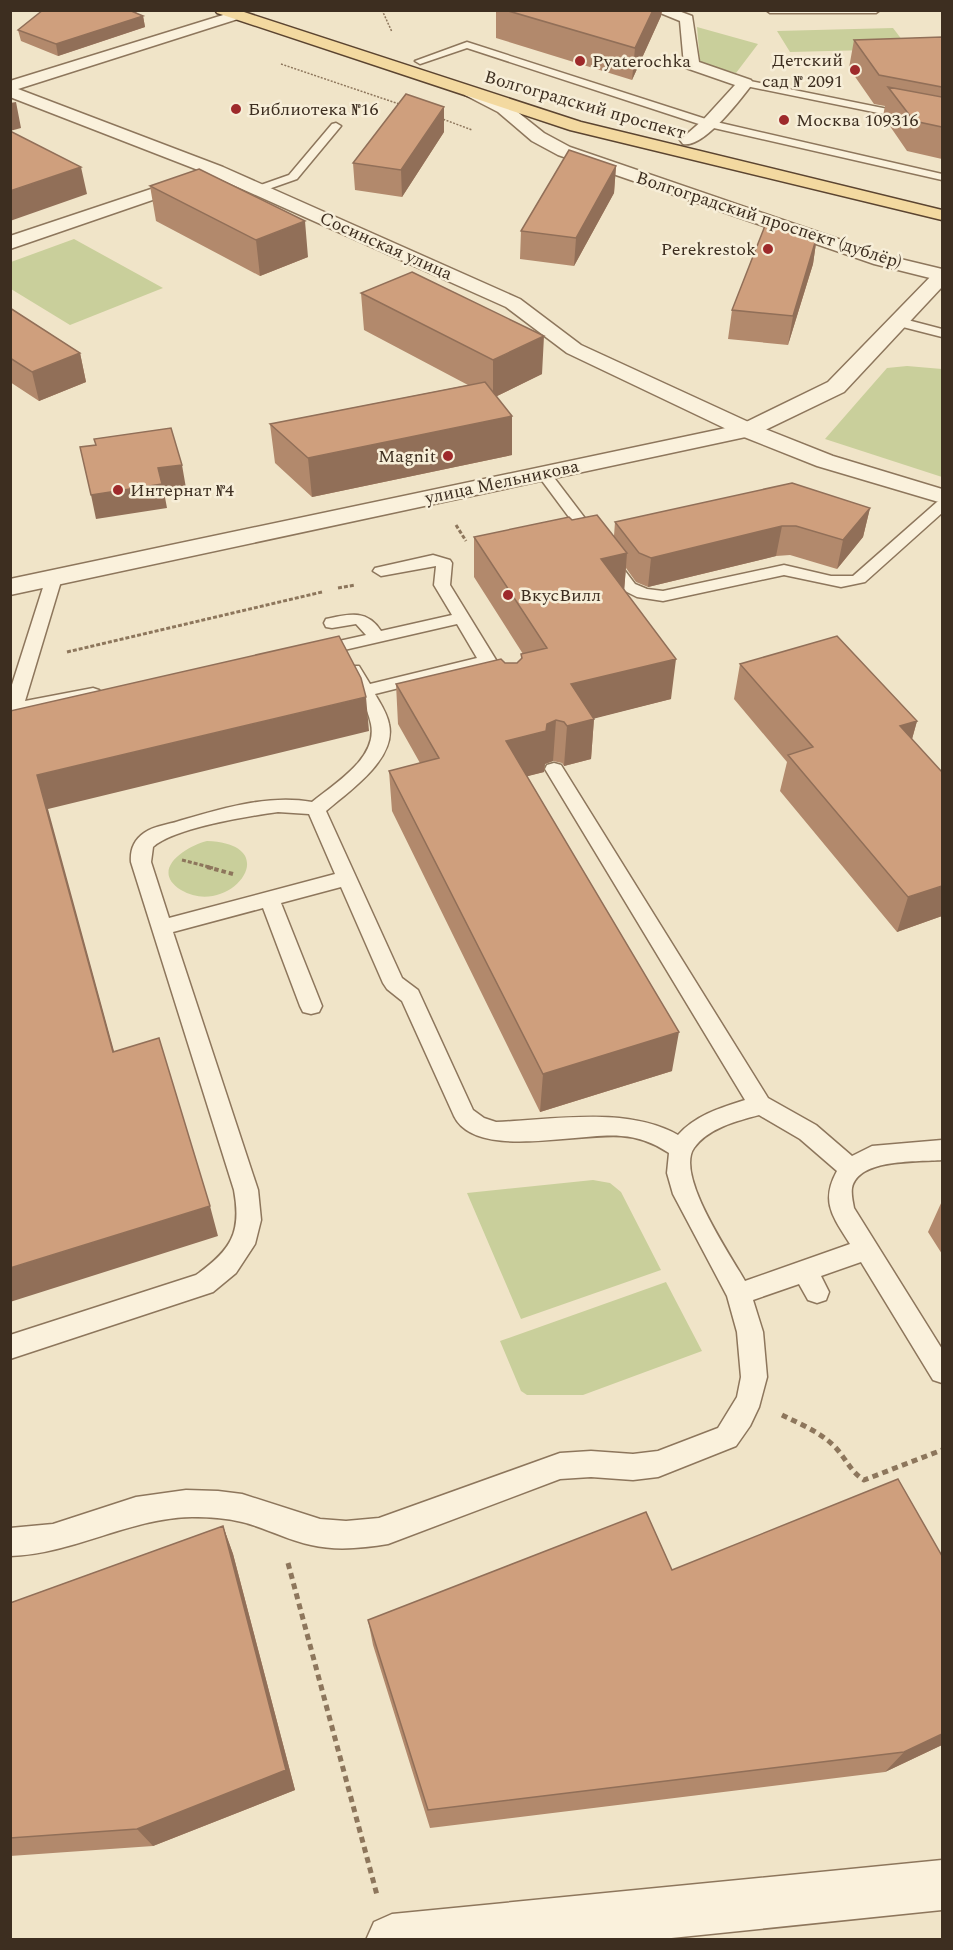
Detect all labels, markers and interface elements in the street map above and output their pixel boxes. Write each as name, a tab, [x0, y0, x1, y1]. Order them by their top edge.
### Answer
place label: Детский сад № 2091	[762, 47, 843, 95]
place label: Pyaterochka	[592, 48, 691, 75]
marker: Pyaterochka	[573, 54, 587, 68]
street label: Волгоградский проспект	[481, 63, 689, 147]
marker: Детский сад № 2091	[848, 63, 862, 77]
place label: Библиотека №16	[248, 96, 378, 123]
marker: Библиотека №16	[229, 102, 243, 116]
place label: Москва 109316	[796, 107, 919, 134]
marker: Москва 109316	[777, 113, 791, 127]
street label: Волгоградский проспект (дублёр)	[632, 164, 906, 276]
street label: Сосинская улица	[315, 205, 457, 287]
place label: Perekrestok	[661, 236, 756, 263]
marker: Perekrestok	[761, 242, 775, 256]
place label: Magnit	[378, 443, 436, 470]
marker: Magnit	[441, 449, 455, 463]
street label: улица Мельникова	[421, 452, 582, 512]
place label: Интернат №4	[130, 477, 234, 504]
marker: Интернат №4	[111, 483, 125, 497]
place label: ВкусВилл	[520, 582, 601, 609]
marker: ВкусВилл	[501, 588, 515, 602]

